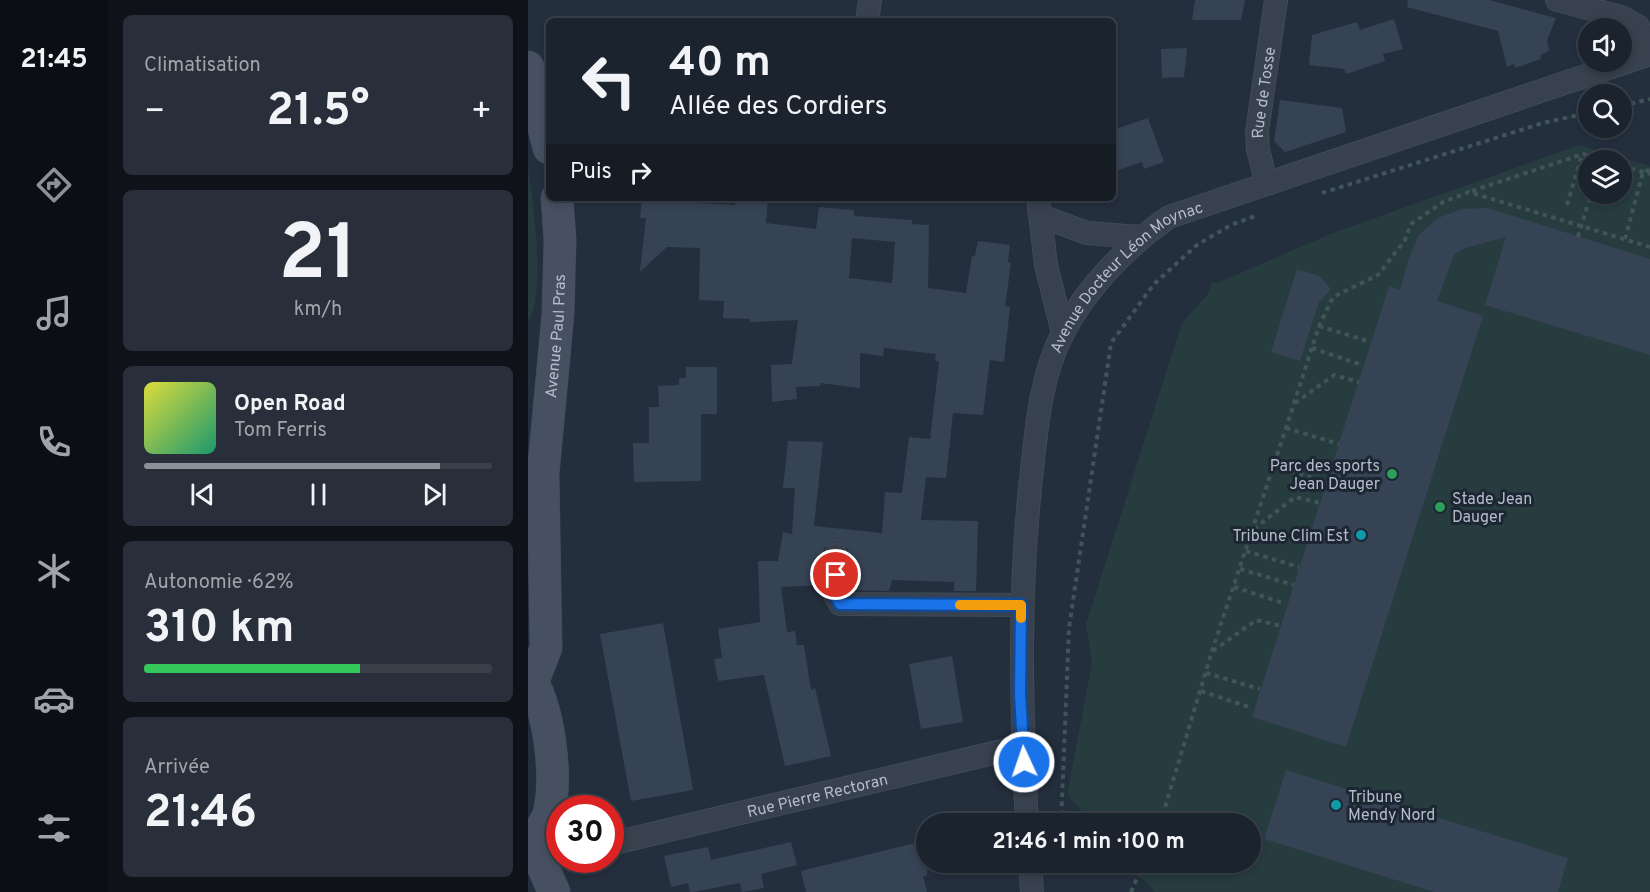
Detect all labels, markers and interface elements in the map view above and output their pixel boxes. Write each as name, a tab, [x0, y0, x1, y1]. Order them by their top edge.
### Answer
map controls	[1578, 18, 1632, 204]
button: sound	[1578, 18, 1632, 72]
text: 40 m	[669, 38, 771, 91]
icon: left	[570, 42, 648, 120]
text: 21:45	[20, 43, 88, 77]
street label: Rue de Tosse	[1249, 46, 1281, 139]
text: Climatisation	[144, 53, 261, 79]
text: 21.5°	[267, 84, 369, 141]
button: search	[1578, 84, 1632, 138]
text: Allée des Cordiers	[669, 90, 887, 124]
text: −	[144, 92, 165, 134]
text: +	[471, 92, 492, 134]
button: layers	[1578, 150, 1632, 204]
icon: right	[624, 156, 657, 189]
text: Puis	[570, 159, 612, 186]
icon: directions	[33, 164, 75, 206]
street label: Avenue Docteur Léon Moynac	[1047, 198, 1206, 357]
text: 21	[279, 208, 357, 307]
street label: Avenue Paul Pras	[542, 274, 571, 399]
icon: music	[33, 292, 75, 334]
text: km/h	[294, 297, 342, 323]
text: Open Road	[234, 391, 346, 418]
text: Tom Ferris	[234, 418, 327, 444]
icon: phone	[33, 421, 75, 463]
place label: Parc des sports Jean Dauger	[1270, 457, 1380, 495]
marker: Parc des sports Jean Dauger	[1385, 467, 1399, 481]
icon: previous	[186, 478, 219, 511]
icon: pause	[302, 478, 335, 511]
icon: next	[418, 478, 451, 511]
place label: Stade Jean Dauger	[1452, 490, 1532, 528]
marker: Stade Jean Dauger	[1433, 500, 1447, 514]
place label: Tribune Clim Est	[1233, 527, 1349, 547]
marker: Tribune Clim Est	[1354, 528, 1368, 542]
pin	[810, 549, 861, 600]
icon: climate	[33, 550, 75, 592]
icon: arrive	[819, 558, 852, 591]
text: Autonomie · 62%	[144, 570, 294, 596]
text: 310 km	[144, 601, 294, 658]
icon: car	[33, 678, 75, 720]
position arrow	[992, 730, 1056, 794]
text: Arrivée	[144, 755, 210, 781]
street label: Rue Pierre Rectoran	[745, 770, 890, 823]
text: 21:46	[144, 786, 257, 843]
place label: Tribune Mendy Nord	[1348, 788, 1435, 826]
speed limit sign: 30	[546, 795, 624, 873]
marker: Tribune Mendy Nord	[1329, 798, 1343, 812]
icon: filters	[33, 807, 75, 849]
text: 21:46 · 1 min · 100 m	[992, 829, 1185, 856]

